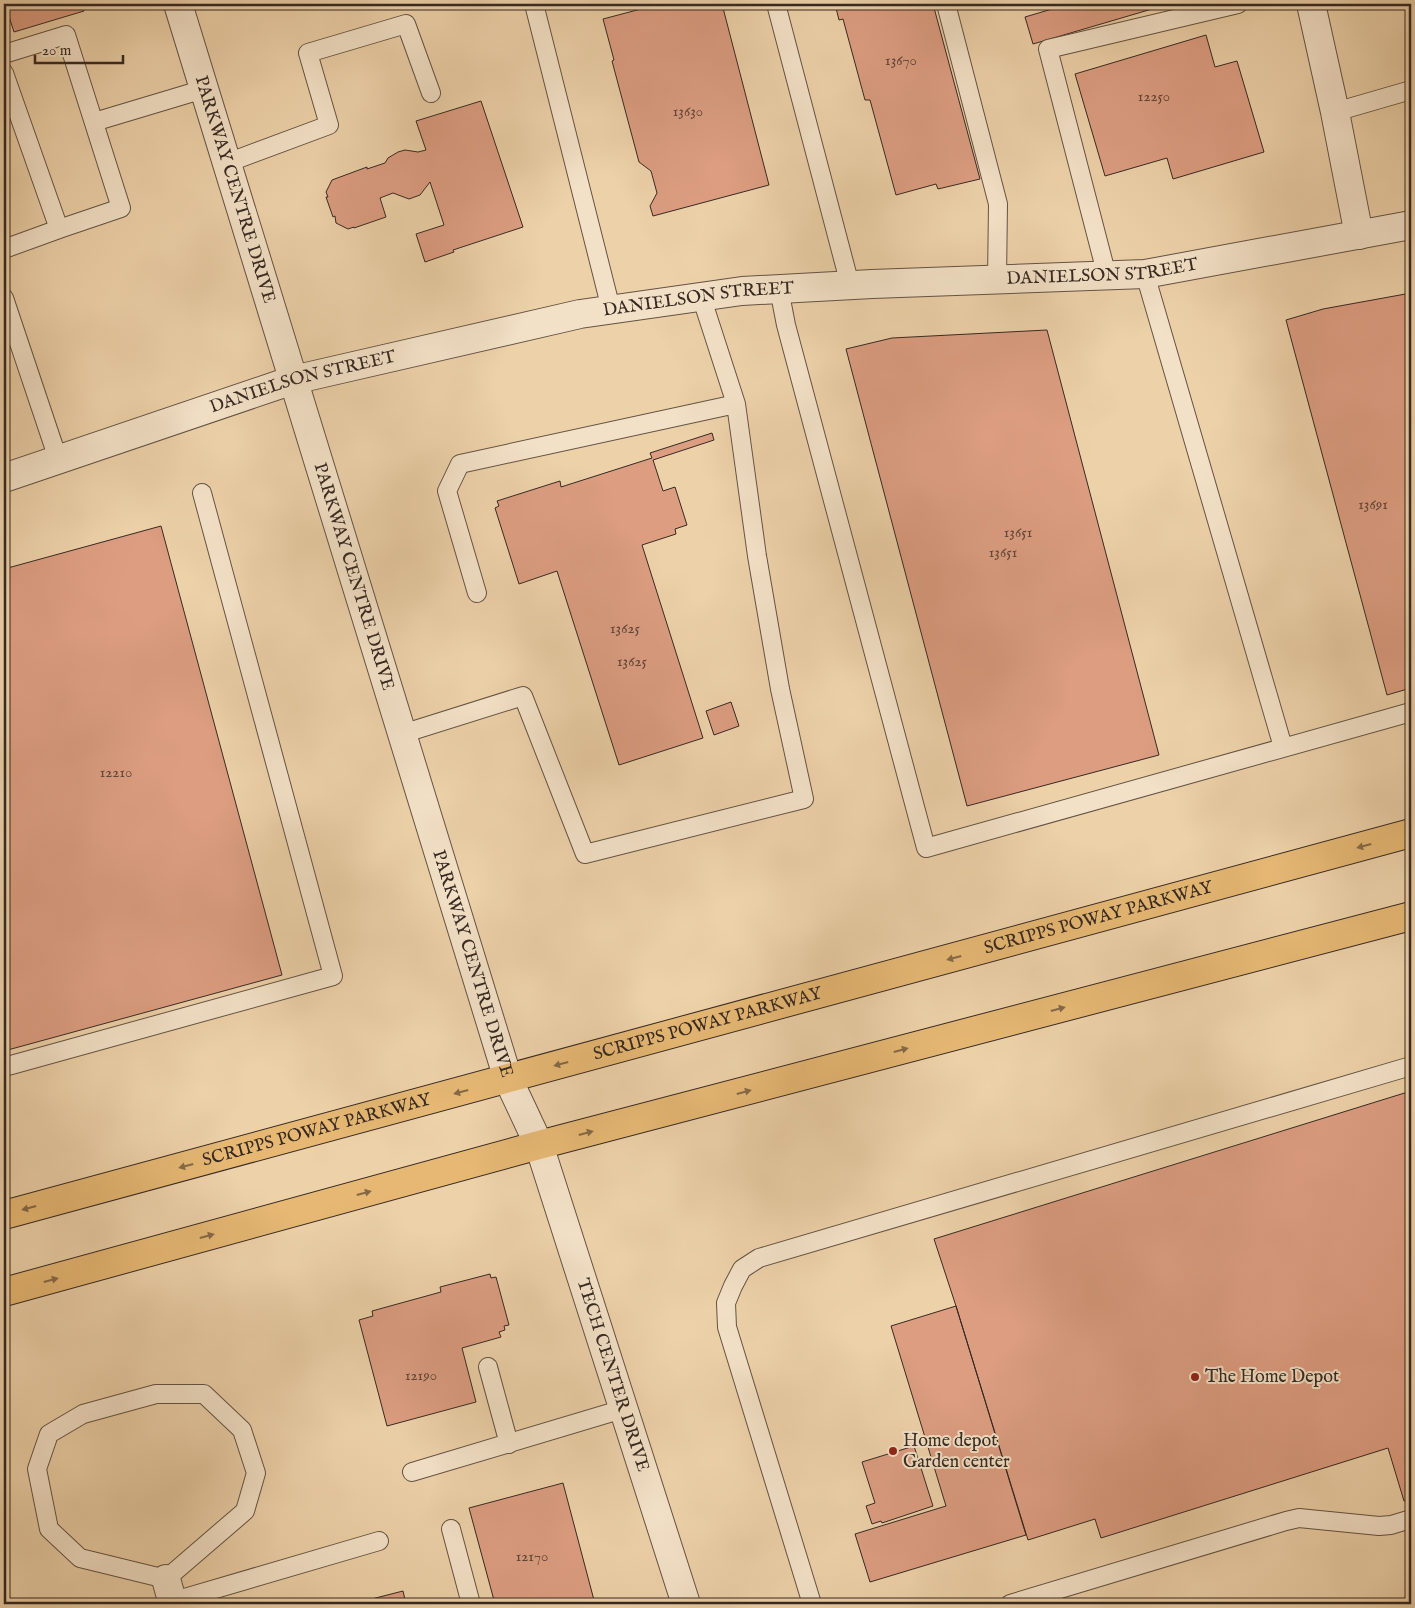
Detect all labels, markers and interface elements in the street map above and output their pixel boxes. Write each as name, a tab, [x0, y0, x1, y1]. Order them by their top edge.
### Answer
scale bar	[35, 32, 122, 64]
text: 20 m	[42, 41, 72, 60]
house number: 13670	[885, 51, 917, 70]
street label: PARKWAY CENTRE DRIVE	[189, 73, 281, 306]
house number: 12250	[1138, 87, 1170, 106]
house number: 13630	[673, 102, 703, 121]
street label: DANIELSON STREET	[1006, 253, 1200, 291]
street label: DANIELSON STREET	[601, 277, 794, 322]
street label: DANIELSON STREET	[207, 345, 398, 419]
street label: PARKWAY CENTRE DRIVE	[308, 460, 400, 693]
house number: 13691	[1358, 495, 1388, 514]
house number: 13651	[1004, 523, 1032, 542]
house number: 13651	[989, 543, 1017, 562]
house number: 13625	[610, 619, 641, 638]
house number: 13625	[617, 652, 648, 671]
house number: 12210	[100, 763, 132, 782]
one-way arrow	[1357, 842, 1372, 850]
street label: PARKWAY CENTRE DRIVE	[427, 847, 518, 1080]
street label: SCRIPPS POWAY PARKWAY	[981, 876, 1216, 960]
one-way arrow	[947, 954, 962, 962]
street label: SCRIPPS POWAY PARKWAY	[591, 982, 825, 1066]
one-way arrow	[1050, 1005, 1065, 1013]
one-way arrow	[893, 1046, 908, 1054]
one-way arrow	[553, 1061, 568, 1069]
one-way arrow	[736, 1087, 751, 1095]
street label: SCRIPPS POWAY PARKWAY	[200, 1088, 434, 1172]
one-way arrow	[453, 1088, 468, 1096]
one-way arrow	[579, 1129, 594, 1137]
one-way arrow	[178, 1162, 193, 1170]
one-way arrow	[357, 1189, 372, 1197]
one-way arrow	[21, 1204, 36, 1212]
one-way arrow	[200, 1232, 215, 1240]
one-way arrow	[43, 1275, 58, 1283]
street label: TECH CENTER DRIVE	[571, 1275, 654, 1475]
house number: 12190	[405, 1366, 437, 1385]
place label: The Home Depot	[1205, 1366, 1339, 1389]
marker: The Home Depot	[1189, 1371, 1201, 1383]
place label: Home depot Garden center	[903, 1430, 1010, 1474]
marker: Home depot Garden center	[887, 1445, 899, 1457]
house number: 12170	[516, 1547, 548, 1566]

